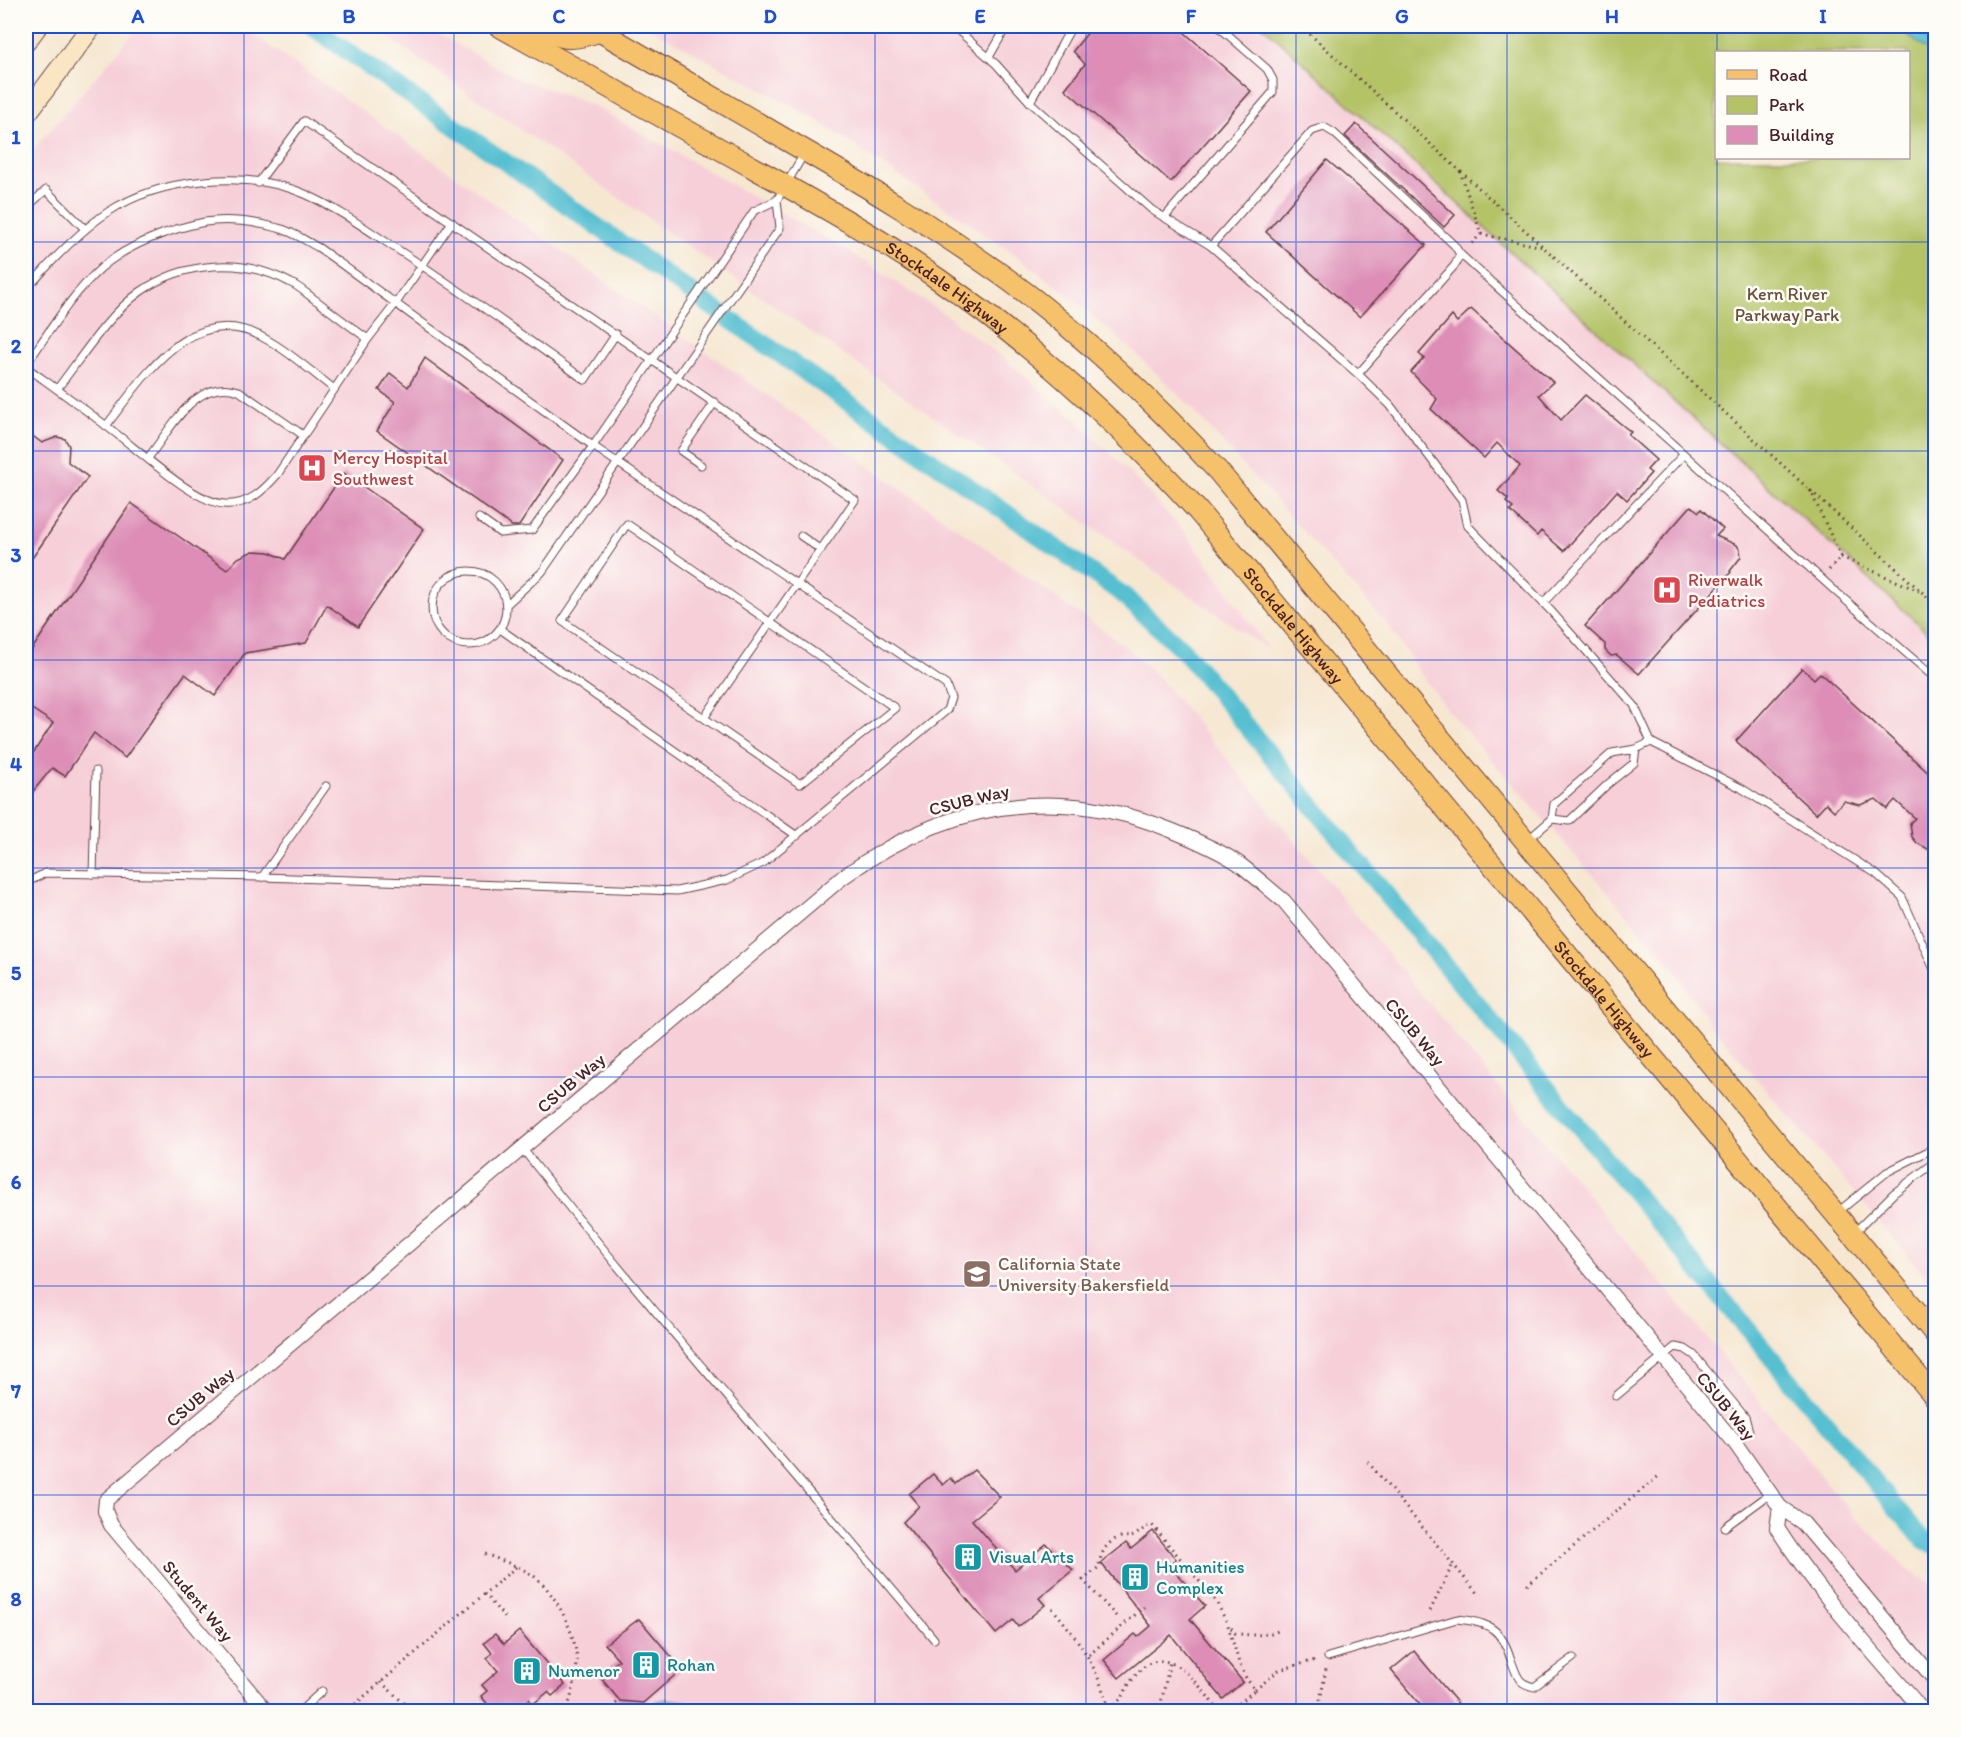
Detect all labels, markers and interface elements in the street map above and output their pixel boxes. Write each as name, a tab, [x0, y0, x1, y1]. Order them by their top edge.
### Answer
text: A	[131, 4, 145, 28]
text: B	[343, 4, 356, 28]
text: C	[553, 4, 566, 28]
text: D	[763, 4, 777, 28]
text: E	[974, 4, 986, 28]
text: F	[1186, 4, 1197, 28]
text: G	[1395, 4, 1409, 28]
text: H	[1605, 4, 1619, 28]
text: I	[1819, 4, 1827, 28]
legend	[1715, 51, 1910, 159]
text: Road	[1769, 64, 1808, 86]
text: Park	[1769, 94, 1804, 116]
text: Building	[1769, 124, 1835, 146]
text: 1	[11, 125, 21, 149]
street label: Stockdale Highway	[881, 236, 1013, 339]
park label: Kern River Parkway Park	[1735, 283, 1840, 326]
text: 2	[11, 334, 22, 358]
place label: Mercy Hospital Southwest	[333, 447, 448, 490]
hospital icon: Mercy Hospital Southwest	[296, 452, 328, 484]
text: 3	[11, 543, 22, 567]
street label: Stockdale Highway	[1238, 562, 1349, 689]
place label: Riverwalk Pediatrics	[1688, 569, 1765, 612]
hospital icon: Riverwalk Pediatrics	[1651, 574, 1683, 606]
text: 4	[10, 752, 22, 776]
street label: CSUB Way	[927, 779, 1012, 821]
street label: Stockdale Highway	[1549, 936, 1660, 1063]
text: 5	[11, 961, 22, 985]
street label: CSUB Way	[1380, 994, 1450, 1071]
street label: CSUB Way	[533, 1048, 610, 1118]
text: 6	[11, 1170, 22, 1194]
place label: California State University Bakersfield	[998, 1253, 1170, 1296]
school or university icon: California State University Bakersfield	[961, 1258, 993, 1290]
street label: CSUB Way	[162, 1362, 239, 1432]
street label: CSUB Way	[1692, 1367, 1761, 1445]
text: 7	[10, 1379, 21, 1403]
building icon: Visual Arts	[952, 1541, 984, 1573]
place label: Visual Arts	[989, 1546, 1074, 1568]
street label: Student Way	[158, 1556, 239, 1646]
place label: Humanities Complex	[1156, 1556, 1245, 1599]
building icon: Humanities Complex	[1119, 1561, 1151, 1593]
text: 8	[11, 1587, 22, 1611]
building icon: Rohan	[630, 1649, 662, 1681]
place label: Rohan	[667, 1654, 716, 1676]
building icon: Numenor	[511, 1655, 543, 1687]
place label: Numenor	[548, 1660, 621, 1682]

